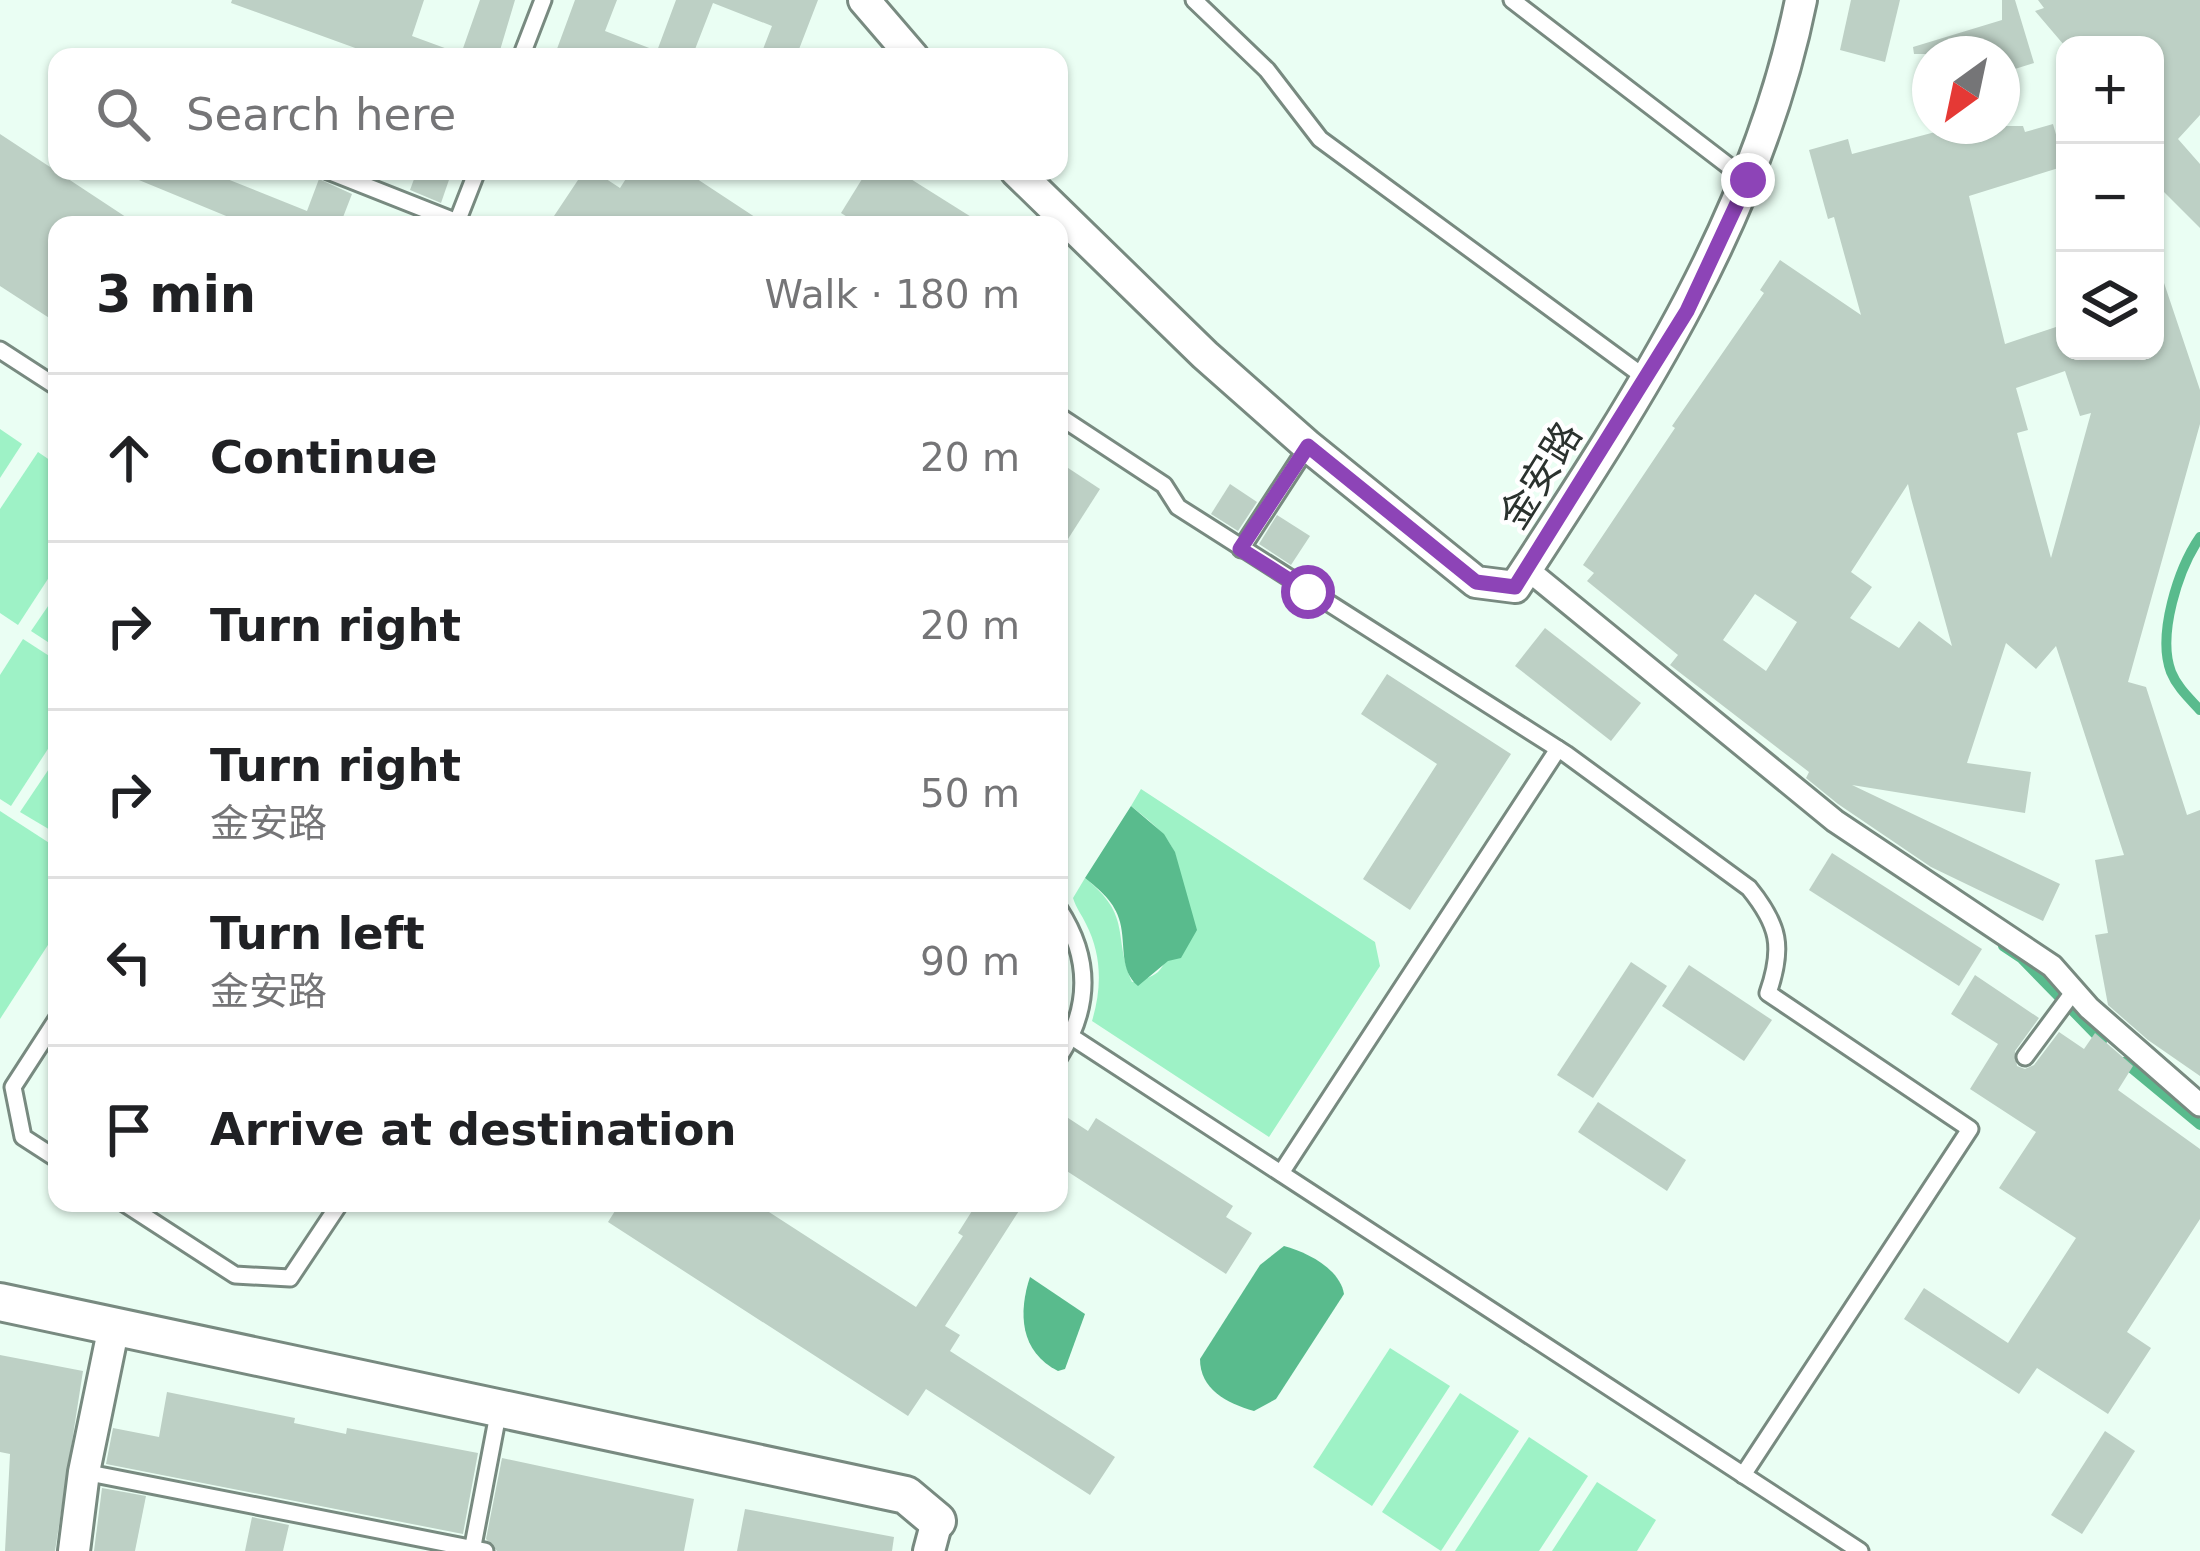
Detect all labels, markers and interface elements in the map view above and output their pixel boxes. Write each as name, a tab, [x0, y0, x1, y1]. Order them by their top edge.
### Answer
north arrow	[1912, 36, 2020, 144]
map controls	[2056, 36, 2164, 360]
button: +	[2056, 36, 2164, 144]
search box	[48, 48, 1068, 180]
icon: search	[90, 81, 156, 147]
text: Search here	[186, 88, 456, 141]
button: −	[2056, 144, 2164, 252]
route end	[1721, 153, 1775, 207]
button: layers	[2056, 252, 2164, 360]
text: 3 min	[96, 265, 256, 324]
text: Walk · 180 m	[765, 272, 1020, 317]
street label: 金安路	[1490, 414, 1591, 537]
icon: ahead	[96, 425, 162, 491]
text: Continue	[210, 431, 438, 484]
text: 20 m	[920, 435, 1020, 480]
route start	[1281, 565, 1335, 619]
icon: right	[96, 593, 162, 659]
text: Turn right	[210, 599, 461, 652]
text: 20 m	[920, 603, 1020, 648]
text: Turn right	[210, 739, 461, 792]
icon: right	[96, 761, 162, 827]
text: 50 m	[920, 771, 1020, 816]
text: 金安路	[210, 801, 327, 846]
text: Turn left	[210, 907, 425, 960]
icon: left	[96, 929, 162, 995]
text: 90 m	[920, 939, 1020, 984]
text: 金安路	[210, 969, 327, 1014]
icon: arrive	[96, 1097, 162, 1163]
text: Arrive at destination	[210, 1103, 736, 1156]

